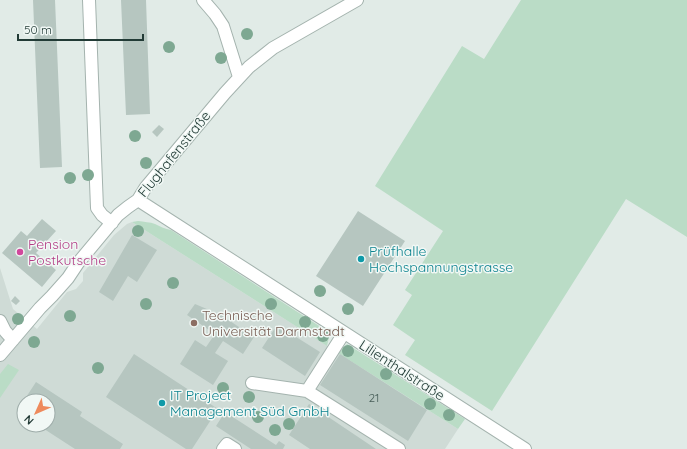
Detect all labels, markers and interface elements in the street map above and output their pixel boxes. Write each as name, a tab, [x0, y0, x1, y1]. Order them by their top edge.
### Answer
scale bar	[18, 16, 143, 42]
text: 50 m	[24, 22, 52, 37]
street label: Flughafenstraße	[134, 107, 214, 201]
place label: Pension Postkutsche	[28, 235, 106, 269]
place label: Prüfhalle Hochspannungstrasse	[369, 242, 513, 276]
marker: Pension Postkutsche	[15, 247, 25, 257]
marker: Prüfhalle Hochspannungstrasse	[356, 254, 366, 264]
place label: Technische Universität Darmstadt	[202, 306, 345, 340]
marker: Technische Universität Darmstadt	[189, 318, 199, 328]
street label: Lilienthalstraße	[356, 336, 448, 404]
place label: IT Project Management Süd GmbH	[170, 386, 330, 420]
house number: 21	[368, 390, 380, 405]
north arrow	[16, 393, 56, 433]
marker: IT Project Management Süd GmbH	[157, 398, 167, 408]
text: N	[21, 412, 37, 428]

